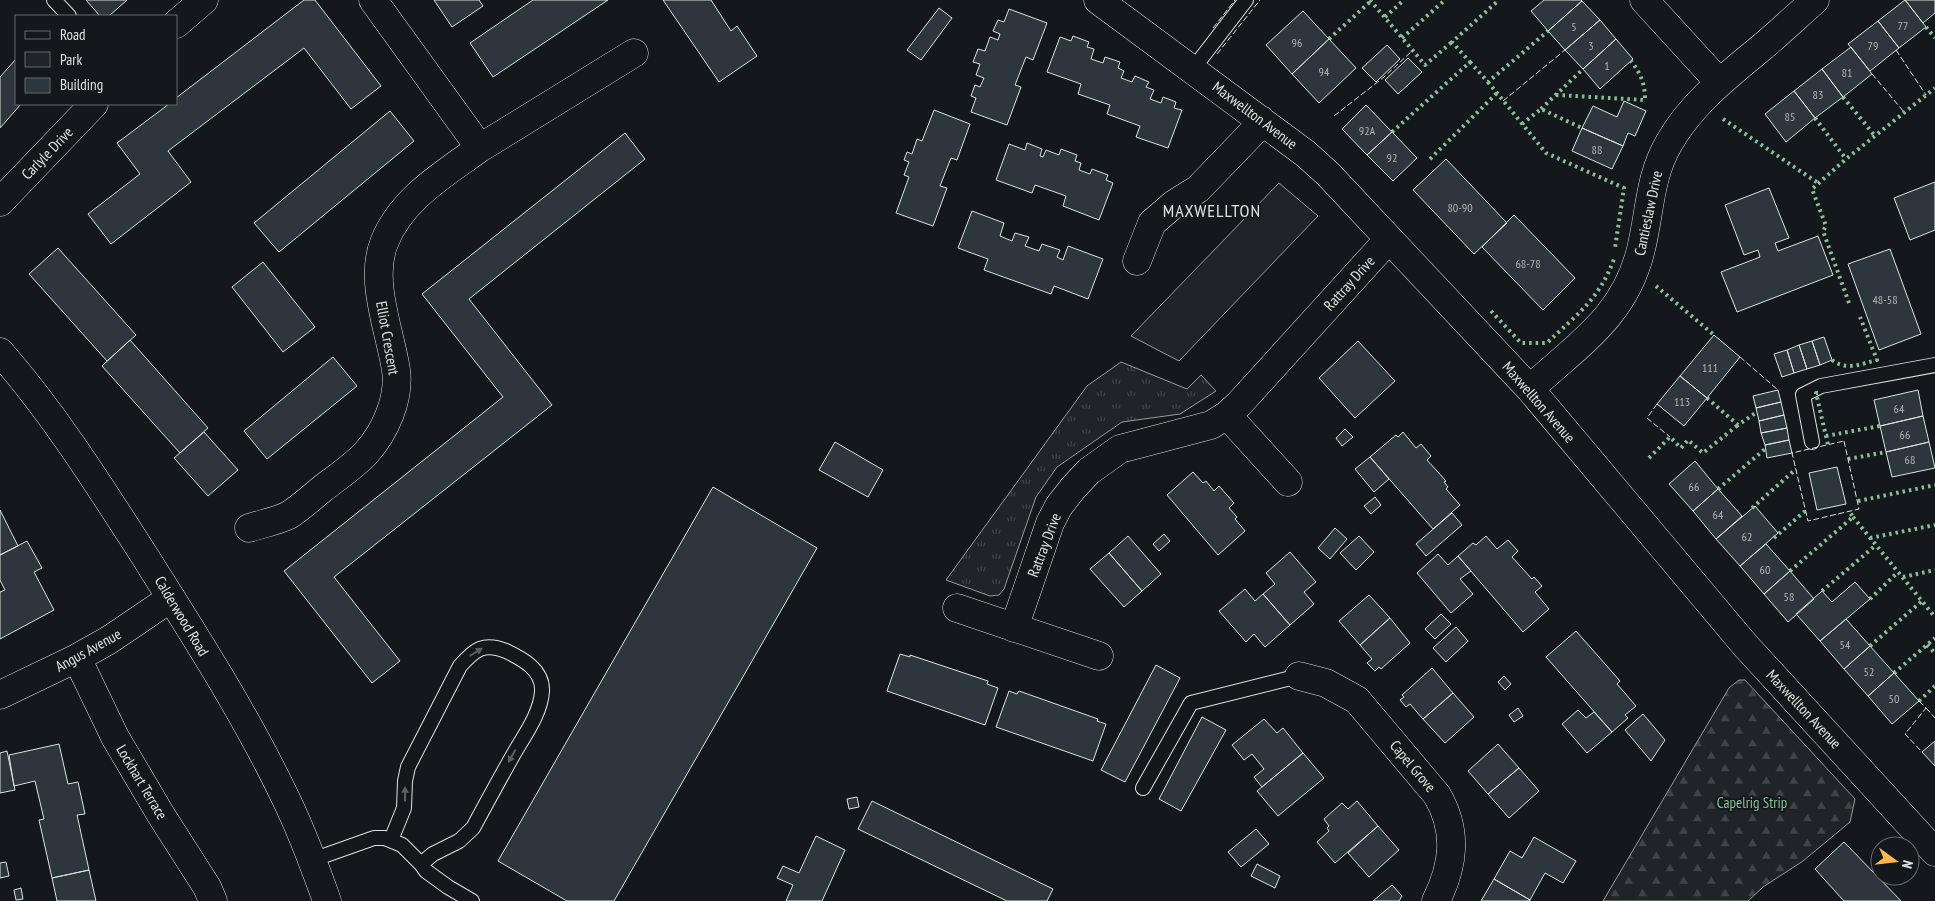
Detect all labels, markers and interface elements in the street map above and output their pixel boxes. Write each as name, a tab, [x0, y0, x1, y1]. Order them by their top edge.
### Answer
legend	[15, 15, 178, 105]
house number: 77	[1898, 18, 1908, 33]
house number: 5	[1571, 19, 1577, 34]
text: Road	[60, 25, 86, 44]
house number: 96	[1292, 35, 1302, 50]
house number: 3	[1588, 38, 1594, 53]
house number: 79	[1868, 38, 1878, 53]
text: Park	[60, 50, 82, 69]
house number: 1	[1604, 58, 1610, 73]
house number: 94	[1319, 64, 1330, 79]
house number: 81	[1842, 65, 1852, 80]
text: Building	[60, 75, 103, 94]
street label: Maxwellton Avenue	[1209, 77, 1301, 153]
house number: 83	[1813, 87, 1823, 102]
house number: 85	[1785, 109, 1795, 124]
street label: Carlyle Drive	[17, 123, 77, 183]
house number: 92A	[1359, 123, 1376, 138]
house number: 88	[1592, 142, 1602, 157]
house number: 92	[1387, 150, 1397, 165]
street label: Cantieslaw Drive	[1630, 169, 1666, 257]
district label: MAXWELLTON	[1163, 199, 1261, 222]
house number: 80-90	[1447, 200, 1473, 215]
street label: Rattray Drive	[1319, 252, 1379, 314]
house number: 68-78	[1515, 256, 1541, 271]
house number: 48-58	[1872, 292, 1898, 307]
street label: Elliot Crescent	[372, 300, 404, 376]
street label: Maxwellton Avenue	[1499, 357, 1579, 447]
house number: 111	[1702, 360, 1718, 375]
house number: 113	[1674, 394, 1690, 409]
house number: 64	[1894, 401, 1905, 416]
house number: 66	[1900, 427, 1910, 442]
house number: 68	[1905, 452, 1915, 467]
house number: 66	[1689, 479, 1699, 494]
house number: 64	[1713, 507, 1724, 522]
street label: Rattray Drive	[1023, 510, 1065, 580]
house number: 62	[1742, 529, 1752, 544]
house number: 60	[1760, 562, 1770, 577]
street label: Calderwood Road	[151, 573, 213, 659]
house number: 58	[1784, 589, 1794, 604]
street label: Angus Avenue	[52, 624, 124, 676]
house number: 54	[1840, 637, 1851, 652]
one-way arrow	[469, 647, 483, 656]
house number: 52	[1864, 664, 1874, 679]
street label: Maxwellton Avenue	[1762, 665, 1846, 753]
house number: 50	[1889, 691, 1899, 706]
street label: Capel Grove	[1386, 736, 1440, 796]
street label: Lockhart Terrace	[112, 741, 172, 823]
one-way arrow	[508, 750, 517, 763]
one-way arrow	[401, 785, 409, 801]
park label: Capelrig Strip	[1717, 793, 1787, 812]
north arrow	[1870, 836, 1920, 886]
text: N	[1898, 858, 1917, 870]

